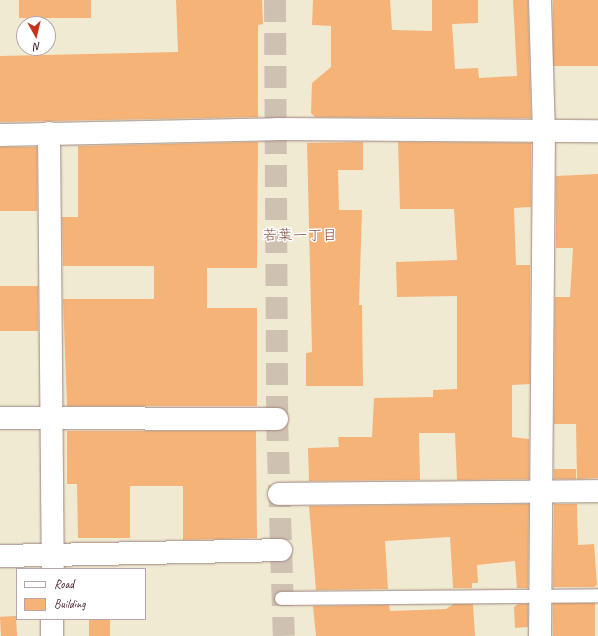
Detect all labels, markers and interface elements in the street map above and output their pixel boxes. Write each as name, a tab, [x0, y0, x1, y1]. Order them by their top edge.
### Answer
north arrow	[16, 16, 56, 56]
text: N	[33, 39, 42, 54]
district label: 若葉一丁目	[263, 227, 337, 245]
legend	[16, 568, 146, 620]
text: Road	[54, 576, 74, 592]
text: Building	[54, 596, 86, 612]

